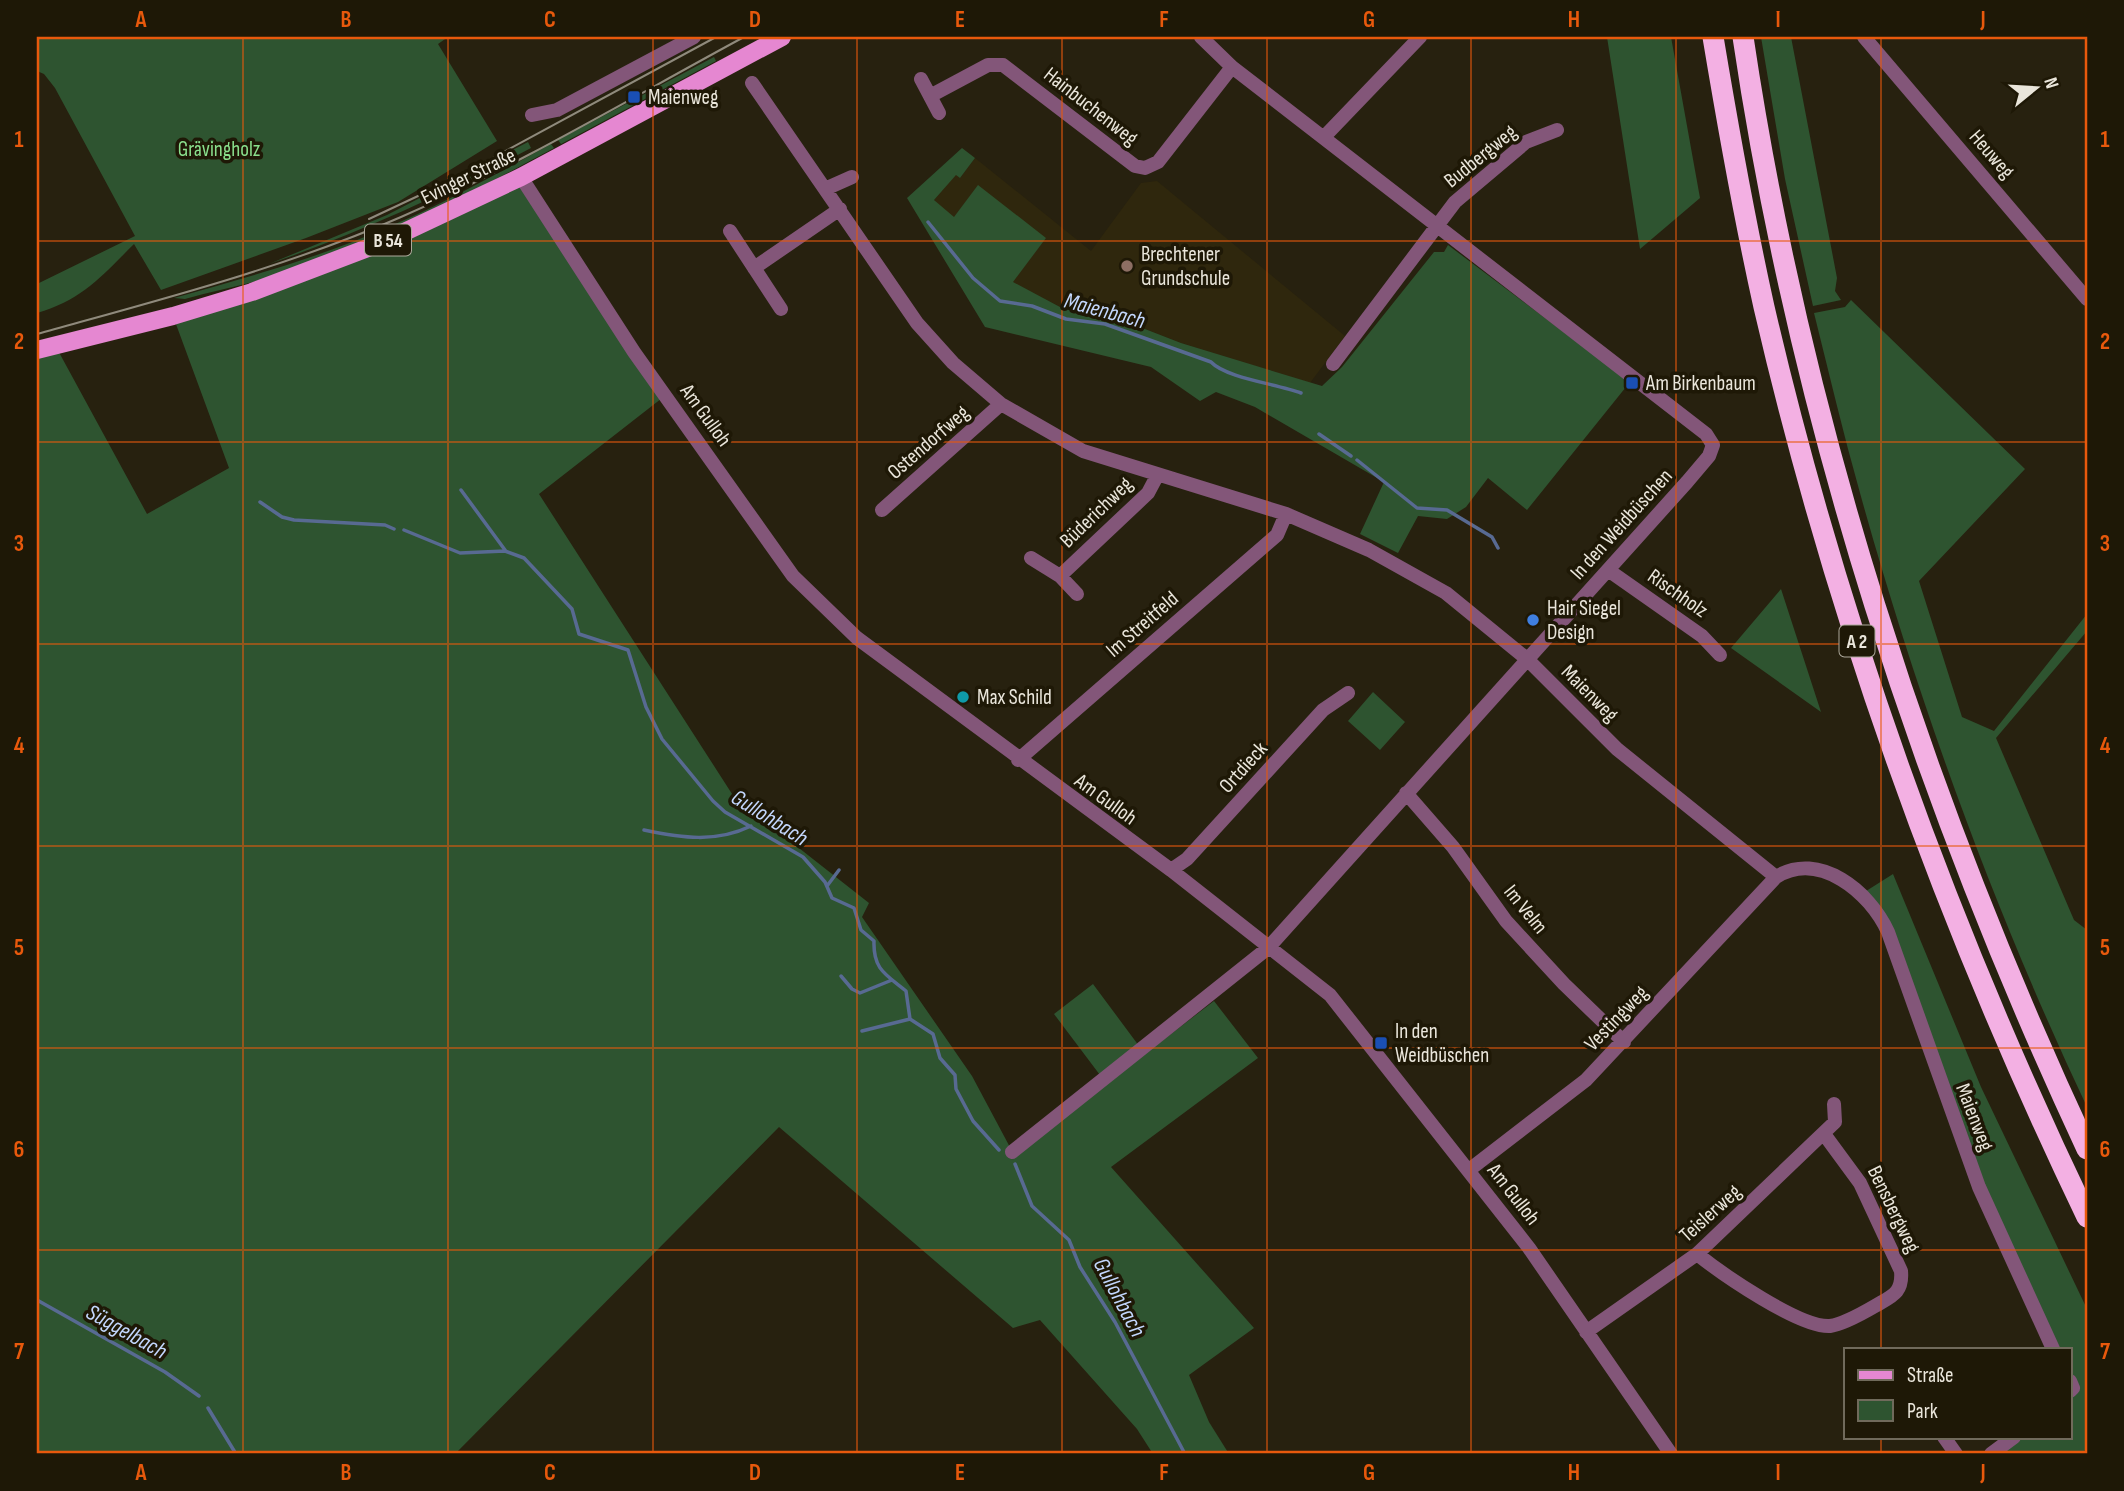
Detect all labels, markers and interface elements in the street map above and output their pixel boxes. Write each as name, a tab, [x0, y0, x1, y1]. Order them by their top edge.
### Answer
text: A	[135, 6, 148, 34]
text: B	[341, 6, 352, 34]
text: C	[544, 6, 556, 34]
text: D	[749, 6, 761, 34]
text: E	[955, 6, 965, 34]
text: F	[1159, 6, 1169, 34]
text: G	[1363, 6, 1375, 34]
text: H	[1568, 6, 1580, 34]
text: I	[1775, 6, 1781, 34]
text: J	[1979, 6, 1986, 34]
north arrow	[2002, 52, 2072, 122]
street label: Hainbuchenweg	[1039, 62, 1143, 151]
text: N	[2038, 75, 2063, 92]
place label: Maienweg	[648, 85, 718, 110]
marker: Maienweg	[626, 89, 642, 105]
street label: Budbergweg	[1439, 120, 1522, 193]
street label: Heuweg	[1964, 125, 2020, 184]
text: 1	[14, 126, 24, 154]
text: 1	[2100, 126, 2110, 154]
park label: Grävingholz	[178, 137, 261, 162]
street label: Evinger Straße	[417, 143, 520, 210]
road number: B 54	[365, 224, 411, 256]
place label: Brechtener Grundschule	[1141, 242, 1230, 291]
marker: Brechtener Grundschule	[1119, 258, 1135, 274]
water label: Maienbach	[1061, 287, 1149, 335]
text: 2	[14, 328, 24, 356]
text: 2	[2100, 328, 2110, 356]
place label: Am Birkenbaum	[1645, 371, 1756, 396]
marker: Am Birkenbaum	[1624, 375, 1640, 391]
street label: Am Gulloh	[674, 378, 737, 451]
street label: Ostendorfweg	[882, 400, 974, 485]
street label: In den Weidbüschen	[1565, 464, 1678, 585]
street label: Büderichweg	[1055, 472, 1138, 553]
text: 3	[14, 530, 24, 558]
text: 3	[2100, 530, 2110, 558]
street label: Rischholz	[1643, 564, 1713, 623]
street label: Im Streitfeld	[1101, 586, 1184, 663]
place label: Hair Siegel Design	[1547, 596, 1621, 645]
marker: Hair Siegel Design	[1525, 612, 1541, 628]
road number: A 2	[1840, 626, 1874, 656]
street label: Maienweg	[1556, 660, 1623, 727]
place label: Max Schild	[977, 685, 1052, 710]
marker: Max Schild	[955, 689, 971, 705]
text: 4	[14, 732, 25, 760]
text: 4	[2100, 732, 2111, 760]
street label: Ortdieck	[1214, 737, 1273, 798]
street label: Am Gulloh	[1069, 768, 1142, 830]
water label: Gullohbach	[726, 783, 813, 853]
street label: Im Velm	[1498, 880, 1553, 939]
text: 5	[14, 934, 24, 962]
text: 5	[2100, 934, 2110, 962]
street label: Vestingweg	[1579, 981, 1653, 1056]
place label: In den Weidbüschen	[1395, 1019, 1489, 1068]
marker: In den Weidbüschen	[1373, 1035, 1389, 1051]
street label: Maienweg	[1950, 1080, 1999, 1155]
text: 6	[14, 1136, 24, 1164]
text: 6	[2100, 1136, 2110, 1164]
street label: Am Gulloh	[1481, 1158, 1545, 1230]
street label: Bensbergweg	[1862, 1162, 1925, 1257]
street label: Teislerweg	[1674, 1179, 1746, 1248]
water label: Gullohbach	[1087, 1253, 1152, 1342]
water label: Süggelbach	[81, 1298, 172, 1366]
text: 7	[14, 1338, 24, 1366]
text: 7	[2100, 1338, 2110, 1366]
legend	[1844, 1348, 2072, 1438]
text: Straße	[1907, 1363, 1953, 1388]
text: Park	[1907, 1399, 1938, 1424]
text: A	[135, 1459, 148, 1487]
text: B	[341, 1459, 352, 1487]
text: C	[544, 1459, 556, 1487]
text: D	[749, 1459, 761, 1487]
text: E	[955, 1459, 965, 1487]
text: F	[1159, 1459, 1169, 1487]
text: G	[1363, 1459, 1375, 1487]
text: H	[1568, 1459, 1580, 1487]
text: I	[1775, 1459, 1781, 1487]
text: J	[1979, 1459, 1986, 1487]

